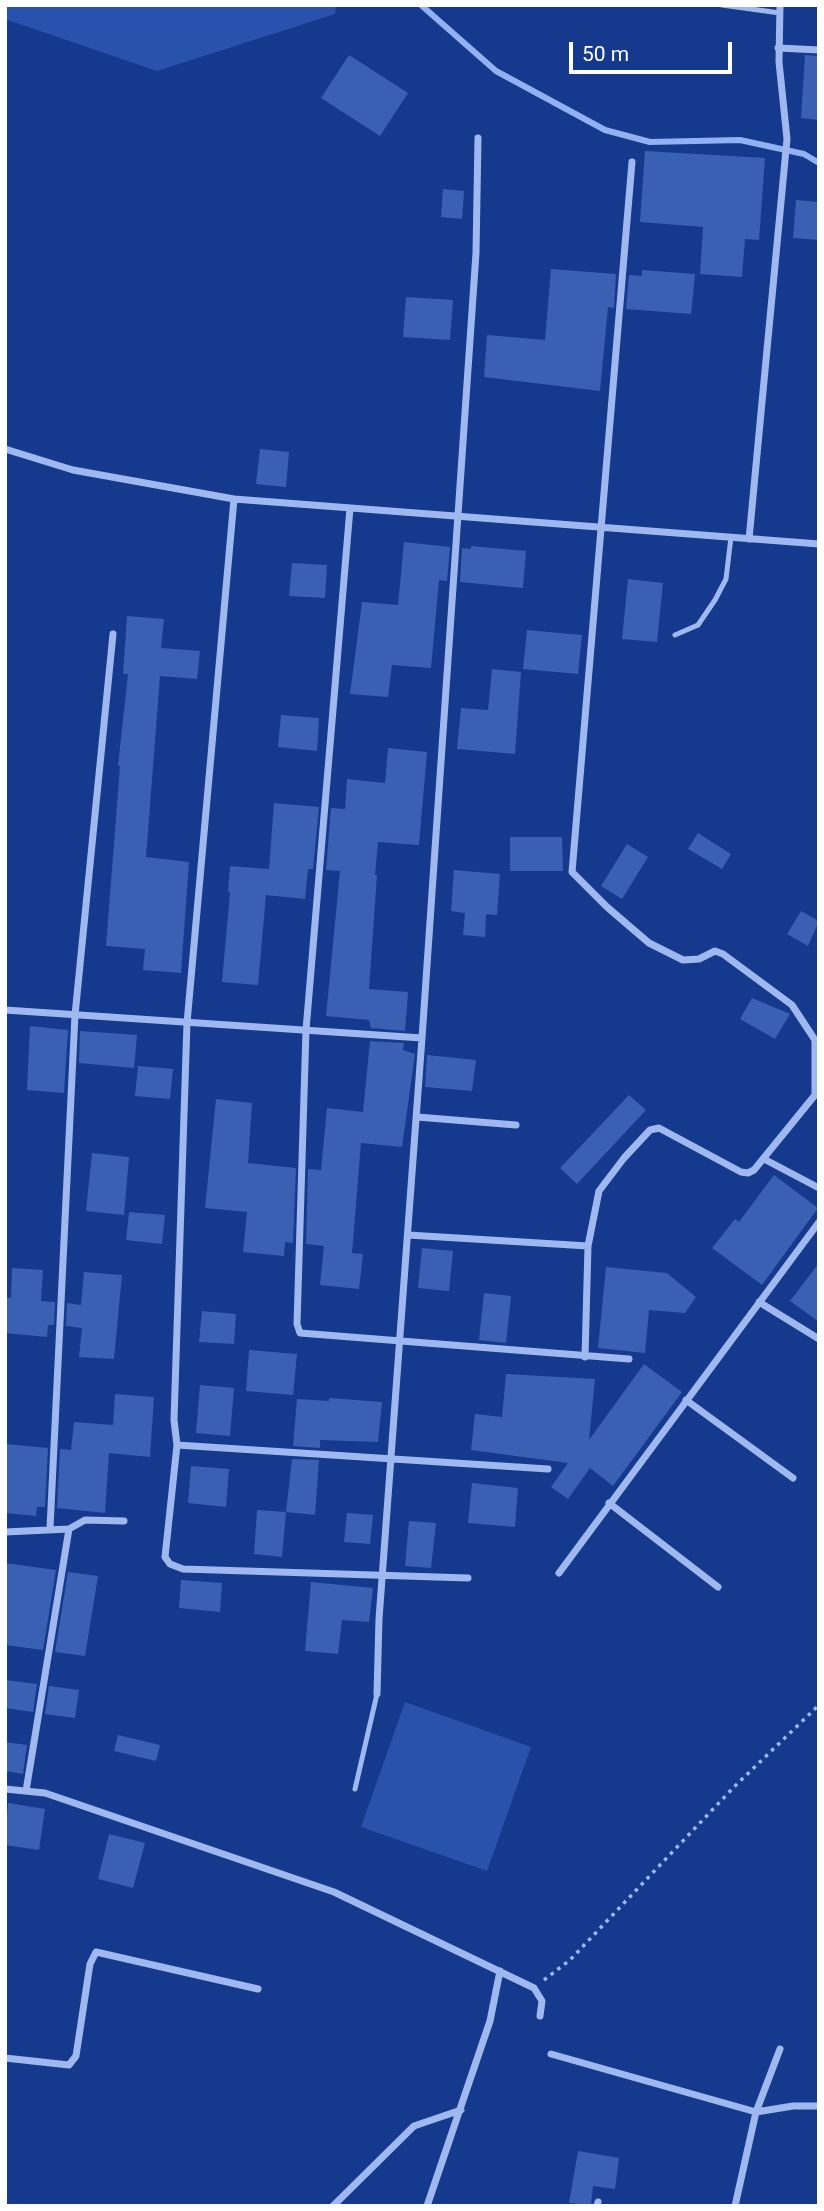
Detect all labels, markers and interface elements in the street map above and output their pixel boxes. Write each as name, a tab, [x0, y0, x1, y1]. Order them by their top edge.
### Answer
scale bar	[572, 28, 735, 72]
text: 50 m	[582, 42, 629, 66]

